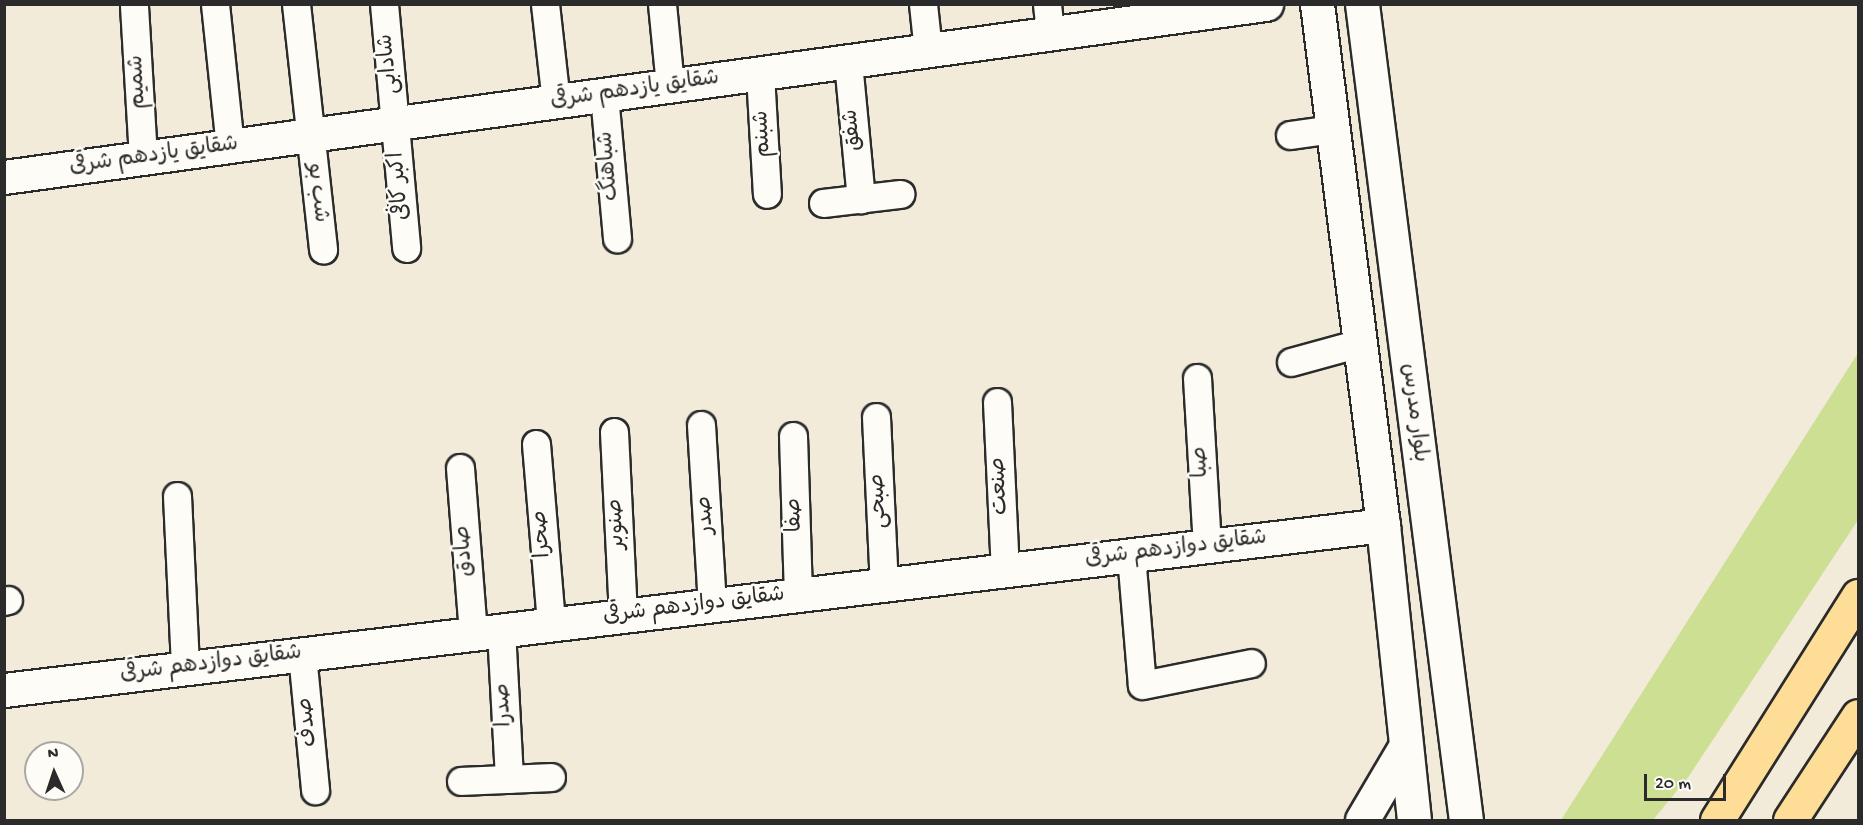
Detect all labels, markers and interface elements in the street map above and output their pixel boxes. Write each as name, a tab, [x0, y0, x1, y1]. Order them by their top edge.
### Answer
street label: شادابی	[374, 32, 406, 96]
street label: شمیم	[124, 54, 154, 110]
street label: شقایق یازدهم شرقی	[549, 66, 721, 116]
street label: شفق	[839, 108, 869, 152]
street label: شبنم	[750, 110, 778, 158]
street label: شباهنگ	[594, 130, 626, 202]
street label: شقایق یازدهم شرقی	[68, 132, 240, 182]
street label: اکبر کافی	[385, 151, 417, 221]
street label: شب بو	[299, 162, 333, 224]
street label: بلوار مدرس	[1394, 362, 1432, 464]
street label: صبا	[1188, 446, 1216, 478]
street label: صنعت	[986, 456, 1016, 516]
street label: صبحی	[865, 473, 895, 529]
street label: صدر	[693, 495, 721, 535]
street label: صفا	[782, 497, 810, 533]
street label: صنوبر	[603, 498, 633, 550]
street label: صحرا	[528, 509, 558, 559]
street label: صادق	[451, 524, 481, 578]
street label: شقایق دوازدهم شرقی	[1084, 526, 1268, 574]
street label: شقایق دوازدهم شرقی	[602, 583, 786, 631]
street label: شقایق دوازدهم شرقی	[119, 641, 303, 689]
street label: صدرا	[491, 682, 519, 728]
street label: صدف	[293, 696, 325, 748]
north arrow	[24, 741, 84, 801]
text: N	[47, 745, 59, 764]
scale bar	[1647, 762, 1730, 800]
text: 20 m	[1655, 774, 1691, 795]

